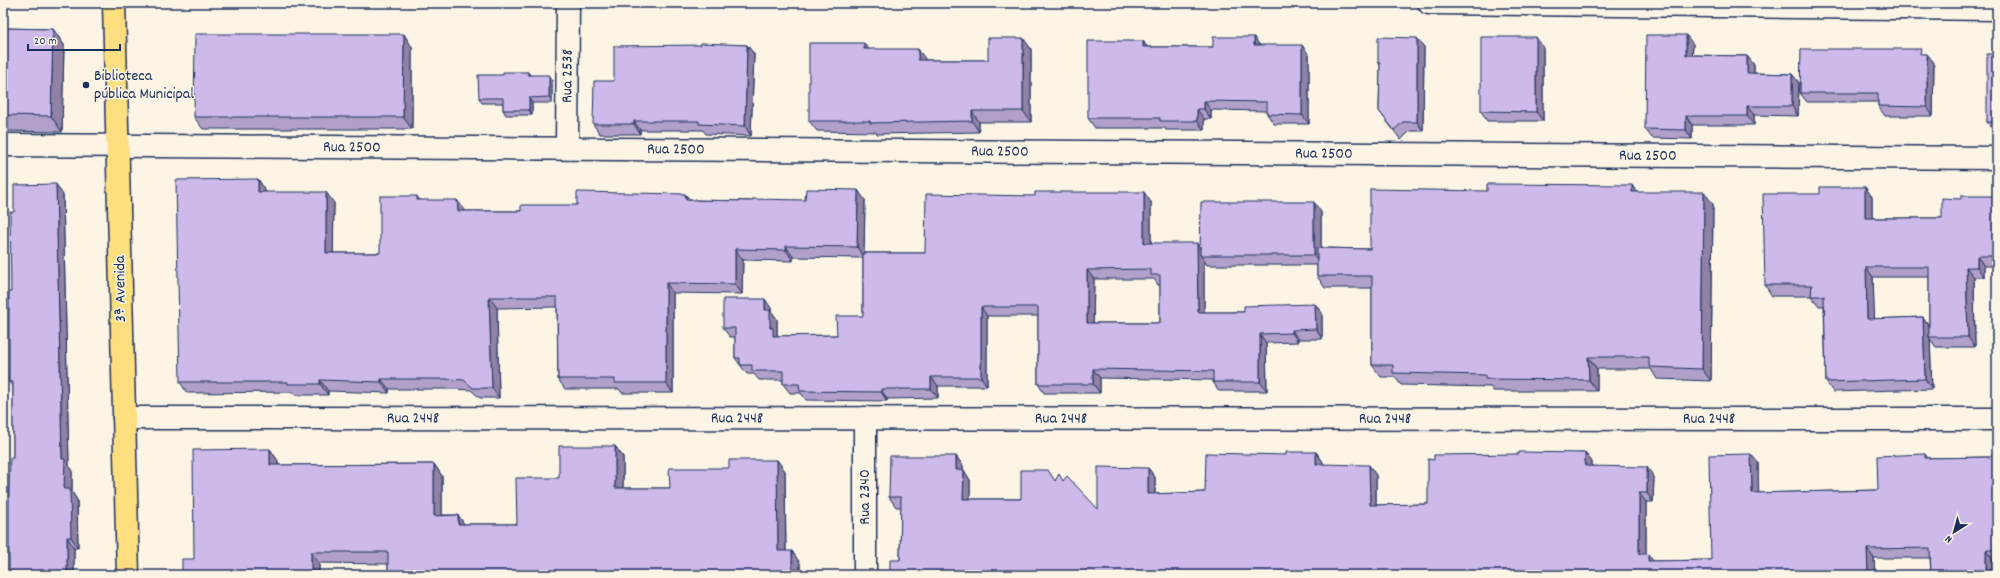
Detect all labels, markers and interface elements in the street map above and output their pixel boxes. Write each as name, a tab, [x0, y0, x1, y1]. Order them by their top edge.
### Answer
scale bar	[28, 26, 120, 52]
text: 20 m	[34, 33, 57, 50]
street label: Rua 2538	[556, 49, 579, 103]
place label: Biblioteca pública Municipal	[94, 65, 194, 106]
marker: Biblioteca pública Municipal	[81, 80, 91, 90]
street label: Rua 2500	[323, 136, 381, 159]
street label: Rua 2500	[647, 138, 705, 161]
street label: Rua 2500	[971, 140, 1029, 163]
street label: Rua 2500	[1295, 142, 1353, 165]
street label: Rua 2500	[1619, 144, 1677, 167]
street label: 3ª Avenida	[109, 255, 133, 323]
street label: Rua 2448	[387, 407, 439, 430]
street label: Rua 2448	[711, 407, 763, 430]
street label: Rua 2448	[1035, 407, 1087, 430]
street label: Rua 2448	[1359, 407, 1411, 430]
street label: Rua 2448	[1683, 407, 1735, 430]
street label: Rua 2340	[854, 469, 877, 525]
north arrow	[1934, 512, 1974, 552]
text: N	[1942, 530, 1956, 546]

